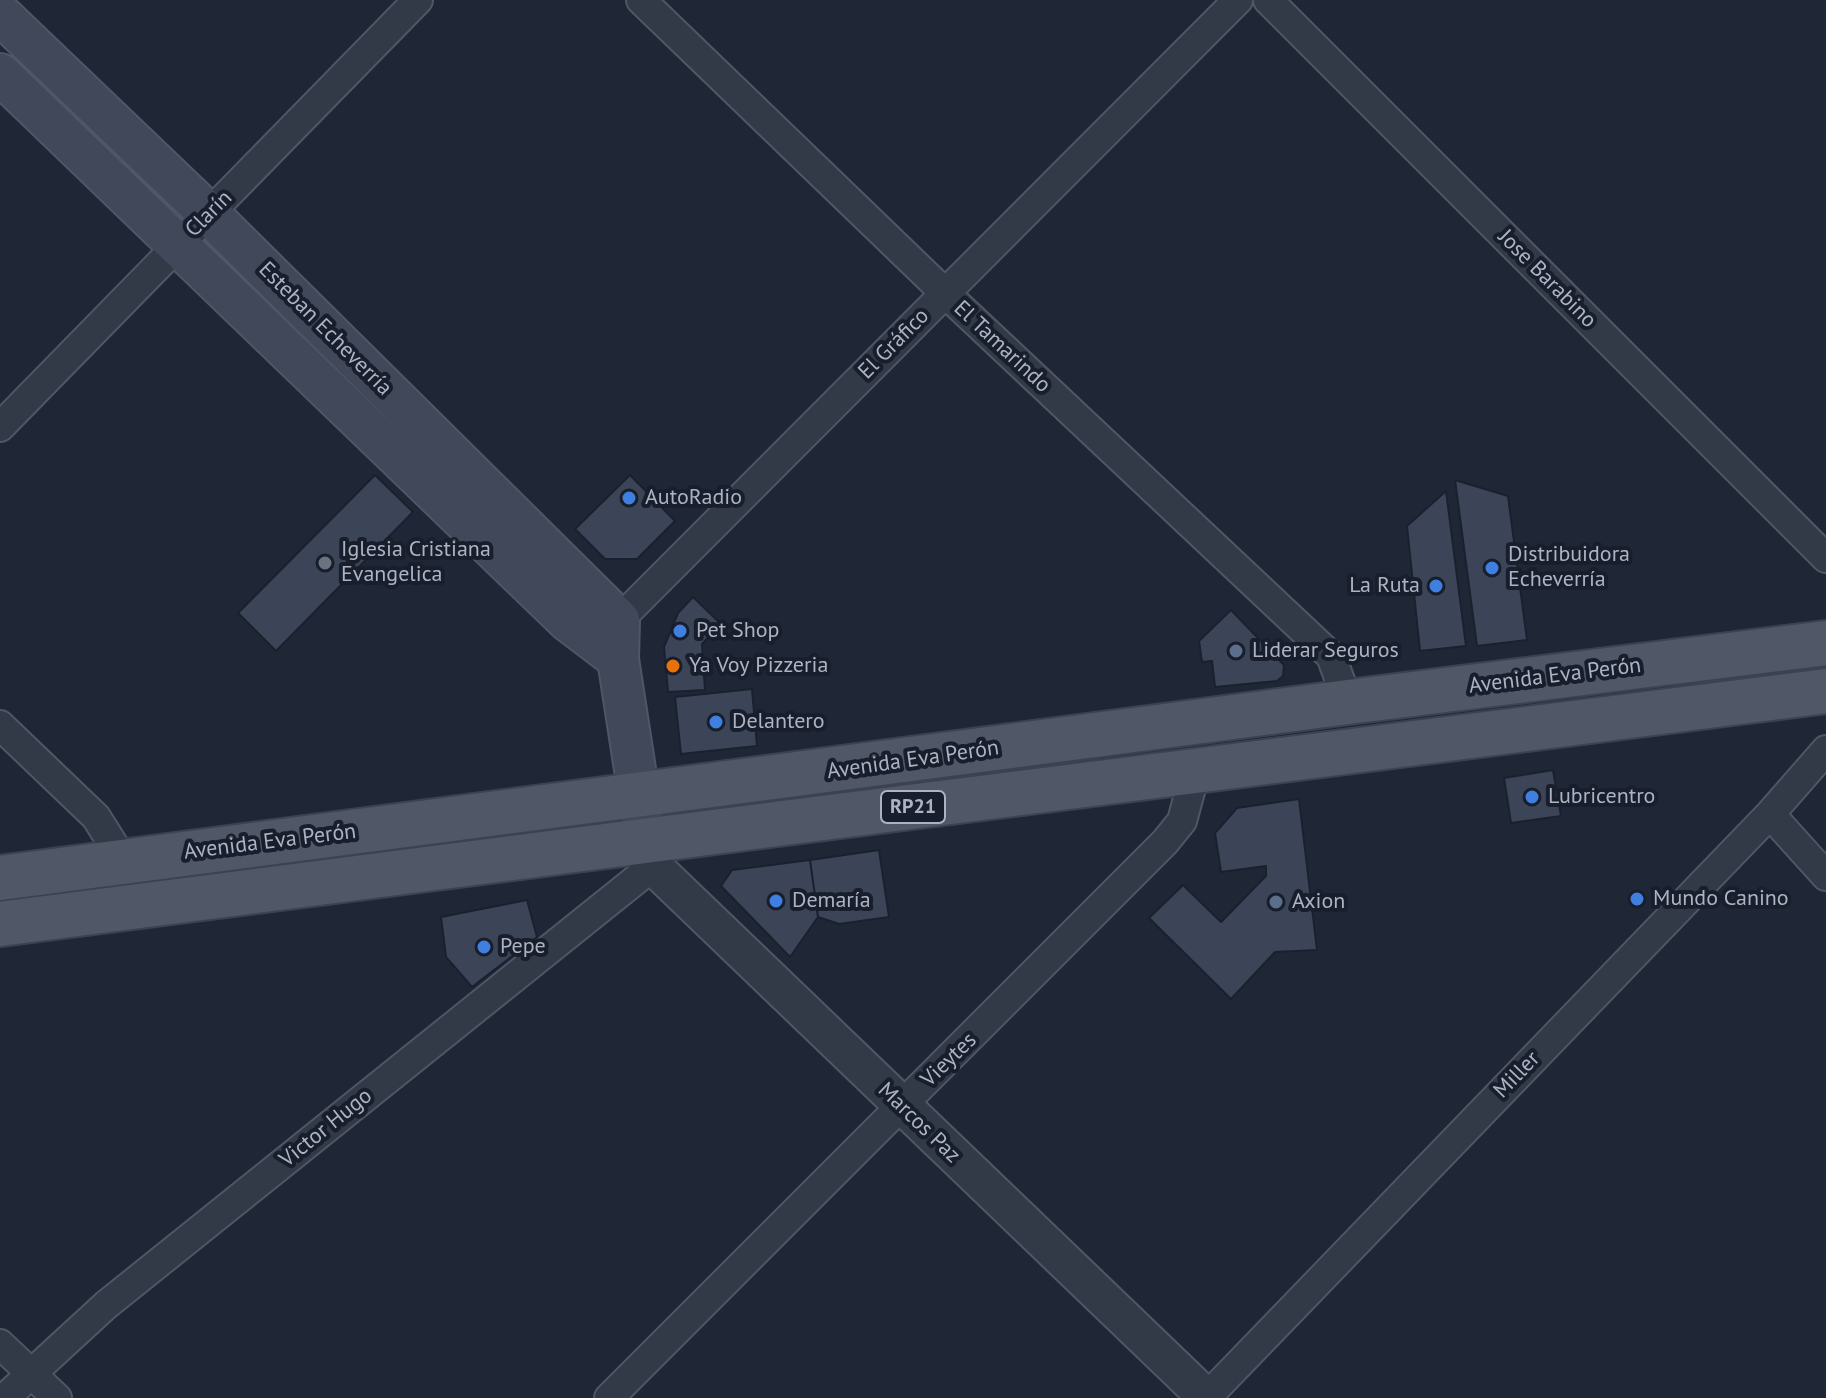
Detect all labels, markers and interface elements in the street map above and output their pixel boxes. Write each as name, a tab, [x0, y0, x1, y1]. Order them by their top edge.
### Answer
street label: Clarín	[180, 185, 238, 243]
street label: Jose Barabino	[1492, 224, 1602, 334]
street label: Esteban Echeverría	[253, 257, 397, 401]
street label: El Tamarindo	[948, 296, 1056, 398]
street label: El Gráfico	[853, 303, 935, 385]
place label: AutoRadio	[645, 485, 742, 511]
marker: AutoRadio	[620, 489, 638, 507]
place label: Iglesia Cristiana Evangelica	[341, 537, 491, 588]
place label: Distribuidora Echeverría	[1508, 542, 1630, 594]
marker: Iglesia Cristiana Evangelica	[316, 554, 334, 572]
marker: Distribuidora Echeverría	[1483, 559, 1501, 577]
place label: La Ruta	[1349, 573, 1420, 599]
marker: La Ruta	[1427, 577, 1445, 595]
place label: Pet Shop	[696, 618, 779, 644]
marker: Pet Shop	[671, 622, 689, 640]
place label: Liderar Seguros	[1252, 638, 1399, 664]
marker: Liderar Seguros	[1227, 642, 1245, 660]
street label: Avenida Eva Perón	[1467, 652, 1643, 700]
place label: Ya Voy Pizzeria	[689, 653, 828, 679]
marker: Ya Voy Pizzeria	[664, 657, 682, 675]
place label: Delantero	[732, 709, 825, 735]
marker: Delantero	[707, 713, 725, 731]
street label: Avenida Eva Perón	[825, 735, 1001, 785]
place label: Lubricentro	[1548, 784, 1655, 810]
marker: Lubricentro	[1523, 788, 1541, 806]
road number: RP21	[881, 791, 945, 823]
street label: Avenida Eva Perón	[182, 818, 358, 866]
place label: Mundo Canino	[1653, 886, 1789, 912]
place label: Demaría	[792, 888, 871, 914]
place label: Axion	[1292, 889, 1345, 915]
marker: Mundo Canino	[1628, 890, 1646, 908]
marker: Demaría	[767, 892, 785, 910]
marker: Axion	[1267, 893, 1285, 911]
place label: Pepe	[500, 934, 546, 960]
marker: Pepe	[475, 938, 493, 956]
street label: Vieytes	[916, 1027, 982, 1093]
street label: Miller	[1488, 1046, 1546, 1104]
street label: Marcos Paz	[872, 1077, 966, 1169]
street label: Victor Hugo	[275, 1083, 377, 1173]

